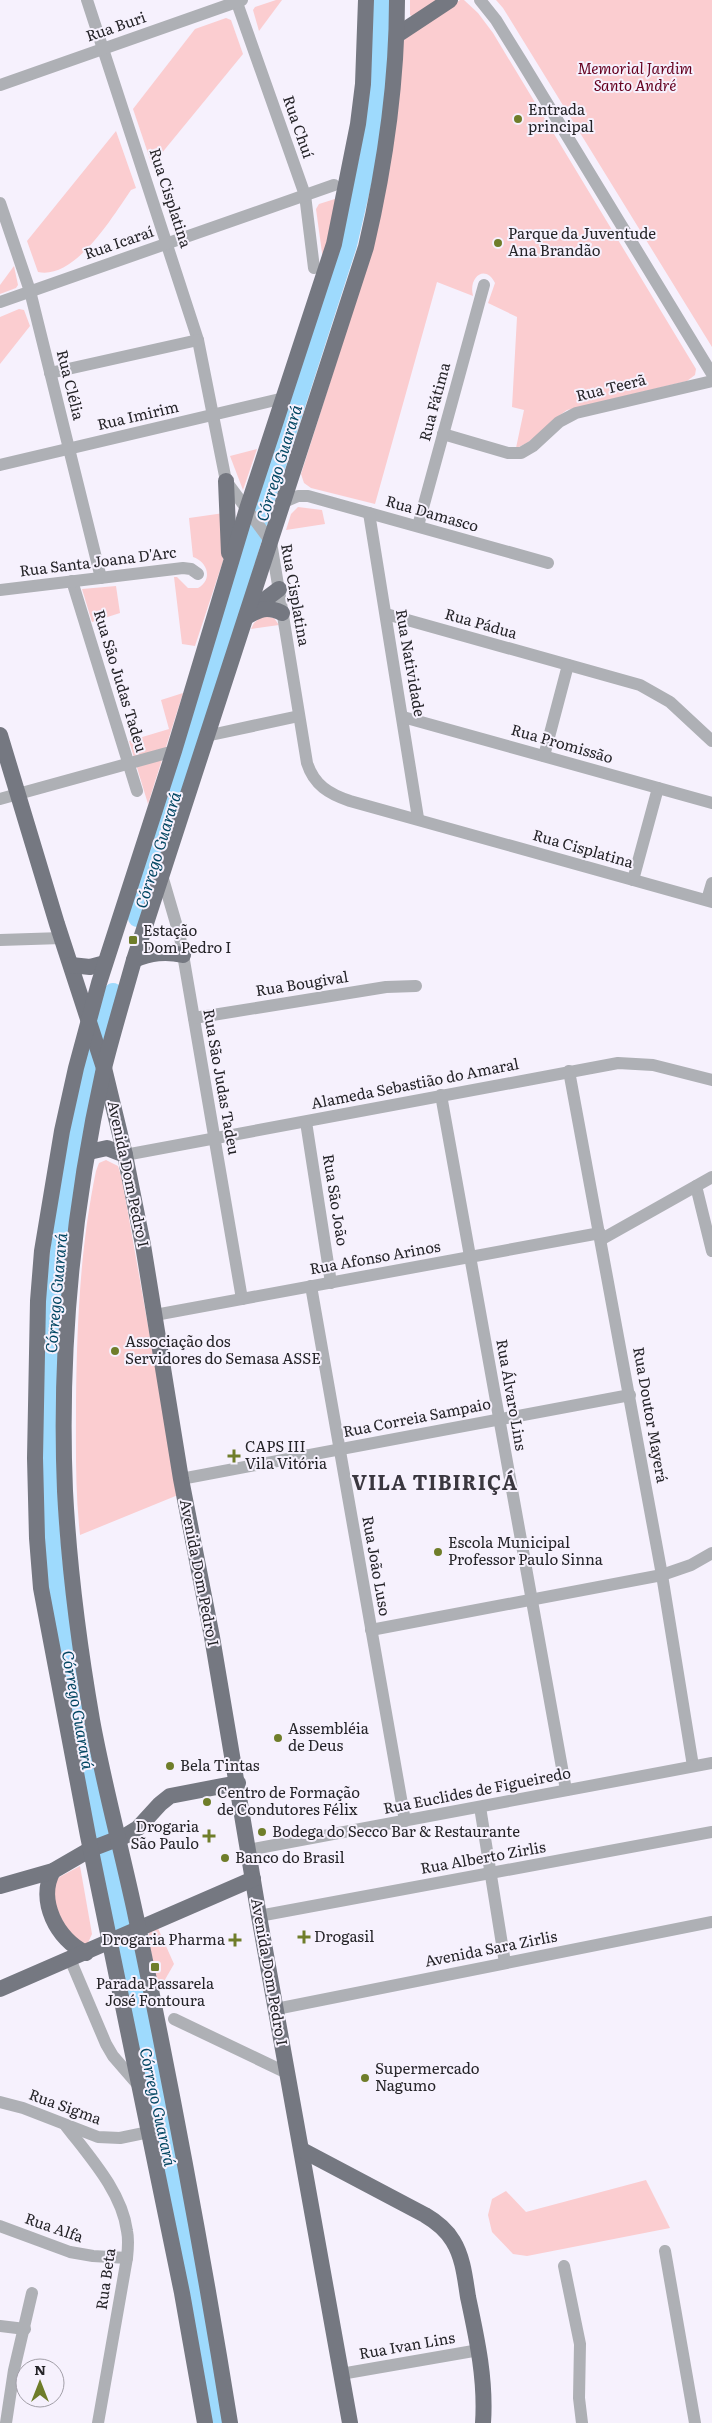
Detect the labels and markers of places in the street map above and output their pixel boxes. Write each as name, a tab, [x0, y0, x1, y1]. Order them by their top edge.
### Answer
place label: Entrada principal	[528, 97, 594, 137]
marker: Entrada principal	[512, 113, 524, 125]
place label: Parque da Juventude Ana Brandão	[508, 221, 656, 261]
marker: Parque da Juventude Ana Brandão	[492, 237, 504, 249]
place label: Estação Dom Pedro I	[143, 918, 231, 958]
marker: Estação Dom Pedro I	[127, 934, 139, 946]
place label: Associação dos Servidores do Semasa ASSE	[125, 1329, 321, 1369]
marker: Associação dos Servidores do Semasa ASSE	[109, 1345, 121, 1357]
place label: CAPS III Vila Vitória	[245, 1434, 328, 1474]
marker: CAPS III Vila Vitória	[227, 1449, 241, 1463]
place label: Escola Municipal Professor Paulo Sinna	[448, 1530, 604, 1570]
marker: Escola Municipal Professor Paulo Sinna	[432, 1546, 444, 1558]
place label: Assembléia de Deus	[288, 1716, 370, 1756]
marker: Assembléia de Deus	[272, 1732, 284, 1744]
place label: Bela Tintas	[180, 1753, 260, 1776]
marker: Bela Tintas	[164, 1760, 176, 1772]
place label: Centro de Formação de Condutores Félix	[217, 1780, 360, 1820]
marker: Centro de Formação de Condutores Félix	[201, 1796, 213, 1808]
place label: Drogaria São Paulo	[130, 1814, 200, 1854]
place label: Bodega do Secco Bar & Restaurante	[272, 1819, 520, 1842]
marker: Bodega do Secco Bar & Restaurante	[256, 1826, 268, 1838]
marker: Drogaria São Paulo	[203, 1830, 215, 1842]
place label: Banco do Brasil	[235, 1845, 344, 1868]
marker: Banco do Brasil	[219, 1852, 231, 1864]
place label: Drogasil	[314, 1924, 374, 1947]
place label: Drogaria Pharma	[102, 1927, 226, 1950]
marker: Drogasil	[298, 1931, 310, 1943]
marker: Drogaria Pharma	[229, 1934, 241, 1946]
marker: Parada Passarela José Fontoura	[149, 1961, 161, 1973]
place label: Parada Passarela José Fontoura	[96, 1971, 215, 2011]
place label: Supermercado Nagumo	[375, 2056, 480, 2096]
marker: Supermercado Nagumo	[359, 2072, 371, 2084]

